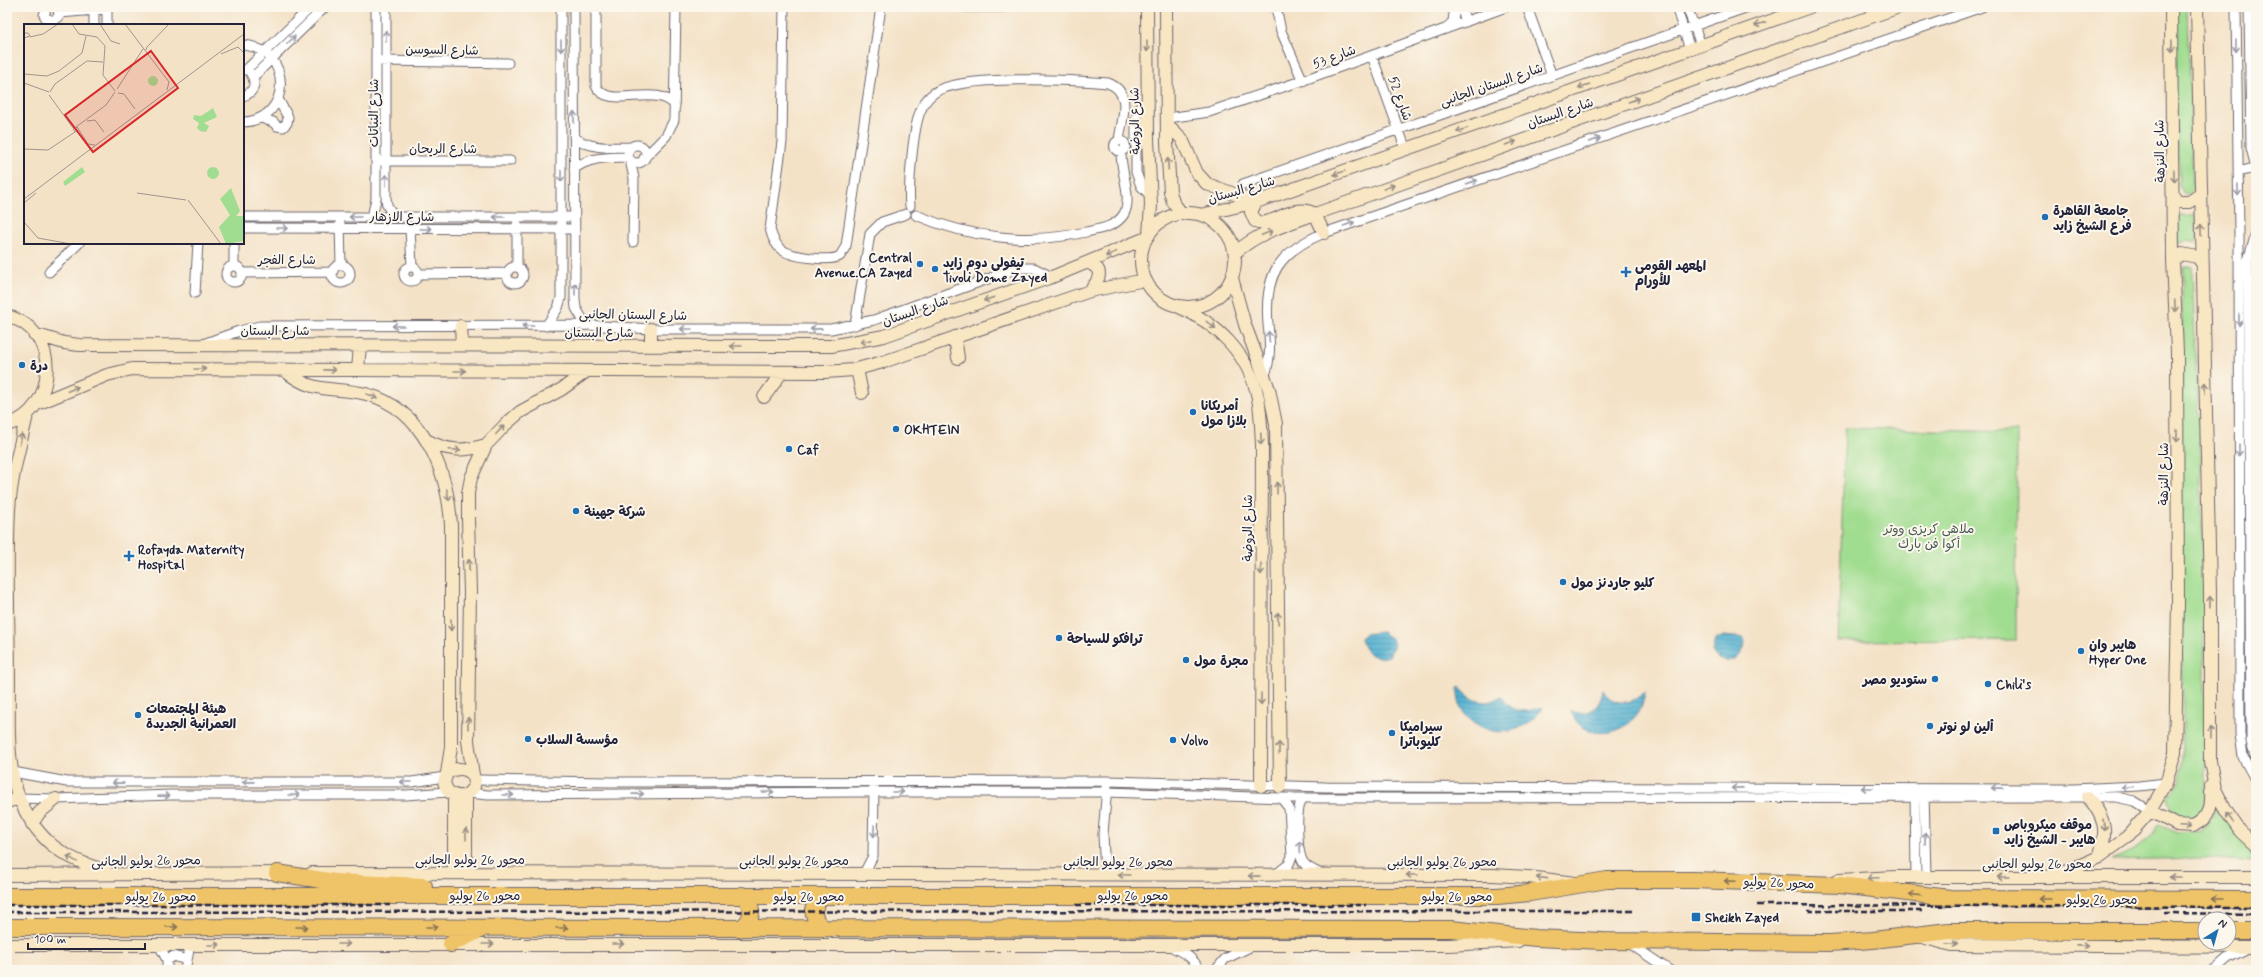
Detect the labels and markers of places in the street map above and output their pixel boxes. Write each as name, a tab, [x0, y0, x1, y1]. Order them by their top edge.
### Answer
place label: جامعة القاهرة فرع الشيخ زايد	[2053, 203, 2132, 235]
marker: جامعة القاهرة فرع الشيخ زايد	[2040, 212, 2050, 222]
place label: Central Avenue.CA Zayed	[815, 250, 913, 282]
place label: تيفولى دوم زايد Tivoli Dome Zayed	[943, 255, 1048, 287]
place label: المعهد القومى للأورام	[1635, 258, 1706, 291]
marker: Central Avenue.CA Zayed	[915, 259, 925, 269]
marker: تيفولى دوم زايد Tivoli Dome Zayed	[930, 264, 940, 274]
marker: المعهد القومى للأورام	[1620, 266, 1632, 278]
place label: درة	[30, 358, 48, 375]
marker: درة	[17, 360, 27, 370]
place label: أمريكانا بلازا مول	[1201, 397, 1247, 430]
marker: أمريكانا بلازا مول	[1188, 407, 1198, 417]
place label: OKHTEIN	[904, 422, 960, 439]
marker: OKHTEIN	[891, 424, 901, 434]
place label: Caf	[797, 442, 819, 459]
marker: Caf	[784, 444, 794, 454]
place label: شركة جهينة	[584, 504, 646, 521]
marker: شركة جهينة	[571, 506, 581, 516]
place label: Rofayda Maternity Hospital	[138, 542, 244, 574]
marker: Rofayda Maternity Hospital	[123, 550, 135, 562]
place label: كليو جاردنز مول	[1571, 575, 1655, 592]
marker: كليو جاردنز مول	[1558, 577, 1568, 587]
place label: ترافكو للسياحة	[1067, 631, 1144, 648]
marker: ترافكو للسياحة	[1054, 633, 1064, 643]
place label: هايبر وان Hyper One	[2089, 637, 2147, 669]
marker: هايبر وان Hyper One	[2076, 646, 2086, 656]
place label: مجرة مول	[1194, 653, 1249, 670]
marker: مجرة مول	[1181, 655, 1191, 665]
place label: ستوديو مصر	[1861, 672, 1927, 689]
marker: ستوديو مصر	[1930, 674, 1940, 684]
place label: Chili's	[1996, 677, 2031, 694]
marker: Chili's	[1983, 679, 1993, 689]
place label: هيئة المجتمعات العمرانية الجديدة	[146, 701, 236, 733]
marker: هيئة المجتمعات العمرانية الجديدة	[133, 710, 143, 720]
place label: ألين لو نوتر	[1936, 718, 1994, 736]
place label: سيراميكا كليوباترا	[1400, 719, 1443, 751]
marker: ألين لو نوتر	[1925, 721, 1935, 731]
marker: سيراميكا كليوباترا	[1387, 728, 1397, 738]
place label: مؤسسة السلاب	[536, 732, 618, 749]
place label: Volvo	[1181, 733, 1209, 750]
marker: مؤسسة السلاب	[523, 734, 533, 744]
marker: Volvo	[1168, 735, 1178, 745]
place label: موقف ميكروباص هايبر - الشيخ زايد	[2004, 817, 2096, 849]
marker: موقف ميكروباص هايبر - الشيخ زايد	[1991, 826, 2001, 836]
place label: Sheikh Zayed	[1705, 910, 1779, 927]
marker: Sheikh Zayed	[1690, 911, 1702, 923]

